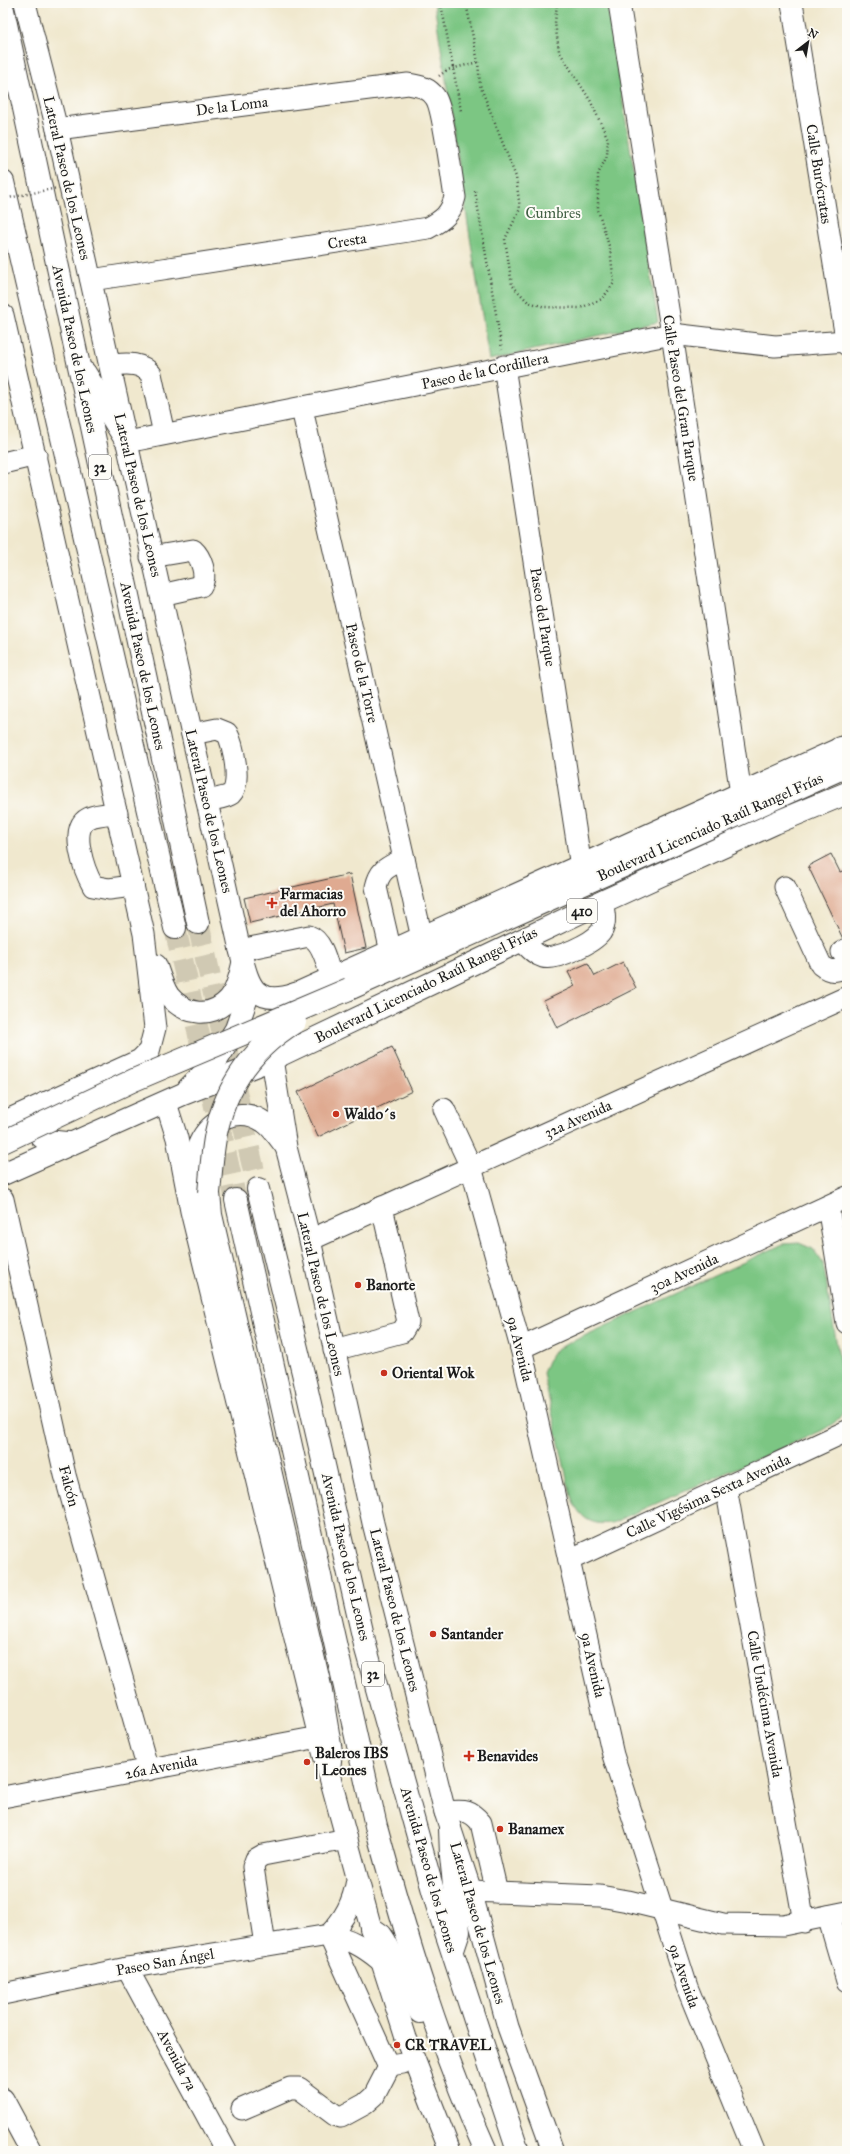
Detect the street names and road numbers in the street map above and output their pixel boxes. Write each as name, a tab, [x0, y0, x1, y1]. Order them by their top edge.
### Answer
street label: De la Loma	[195, 93, 270, 119]
street label: Lateral Paseo de los Leones	[39, 94, 95, 262]
street label: Calle Burócratas	[802, 123, 836, 225]
street label: Cresta	[326, 229, 368, 253]
street label: Avenida Paseo de los Leones	[48, 262, 102, 435]
street label: Calle Paseo del Gran Parque	[658, 313, 703, 483]
street label: Paseo de la Cordillera	[420, 349, 551, 393]
street label: Lateral Paseo de los Leones	[110, 411, 166, 579]
road number: 32	[89, 455, 111, 479]
street label: Paseo del Parque	[525, 566, 560, 668]
street label: Avenida Paseo de los Leones	[116, 579, 170, 752]
street label: Paseo de la Torre	[342, 621, 382, 725]
street label: Lateral Paseo de los Leones	[181, 727, 237, 895]
street label: Boulevard Licenciado Raúl Rangel Frías	[594, 769, 826, 885]
road number: 410	[567, 899, 597, 923]
street label: Boulevard Licenciado Raúl Rangel Frías	[312, 923, 540, 1047]
street label: 32a Avenida	[542, 1096, 615, 1142]
street label: Lateral Paseo de los Leones	[293, 1210, 349, 1378]
street label: 30a Avenida	[647, 1249, 722, 1297]
street label: 9a Avenida	[503, 1315, 537, 1384]
street label: Calle Vigésima Sexta Avenida	[623, 1450, 793, 1542]
street label: Falcón	[55, 1463, 83, 1509]
street label: Avenida Paseo de los Leones	[318, 1470, 374, 1643]
street label: Lateral Paseo de los Leones	[366, 1526, 424, 1694]
street label: Calle Undécima Avenida	[743, 1629, 787, 1780]
street label: 9a Avenida	[577, 1631, 609, 1700]
road number: 32	[362, 1662, 384, 1686]
street label: 26a Avenida	[123, 1751, 199, 1783]
street label: Avenida Paseo de los Leones	[396, 1784, 461, 1955]
street label: Lateral Paseo de los Leones	[446, 1840, 510, 2006]
street label: 9a Avenida	[665, 1942, 704, 2011]
street label: Paseo San Ángel	[114, 1943, 216, 1979]
street label: Avenida 7a	[153, 2026, 201, 2094]

